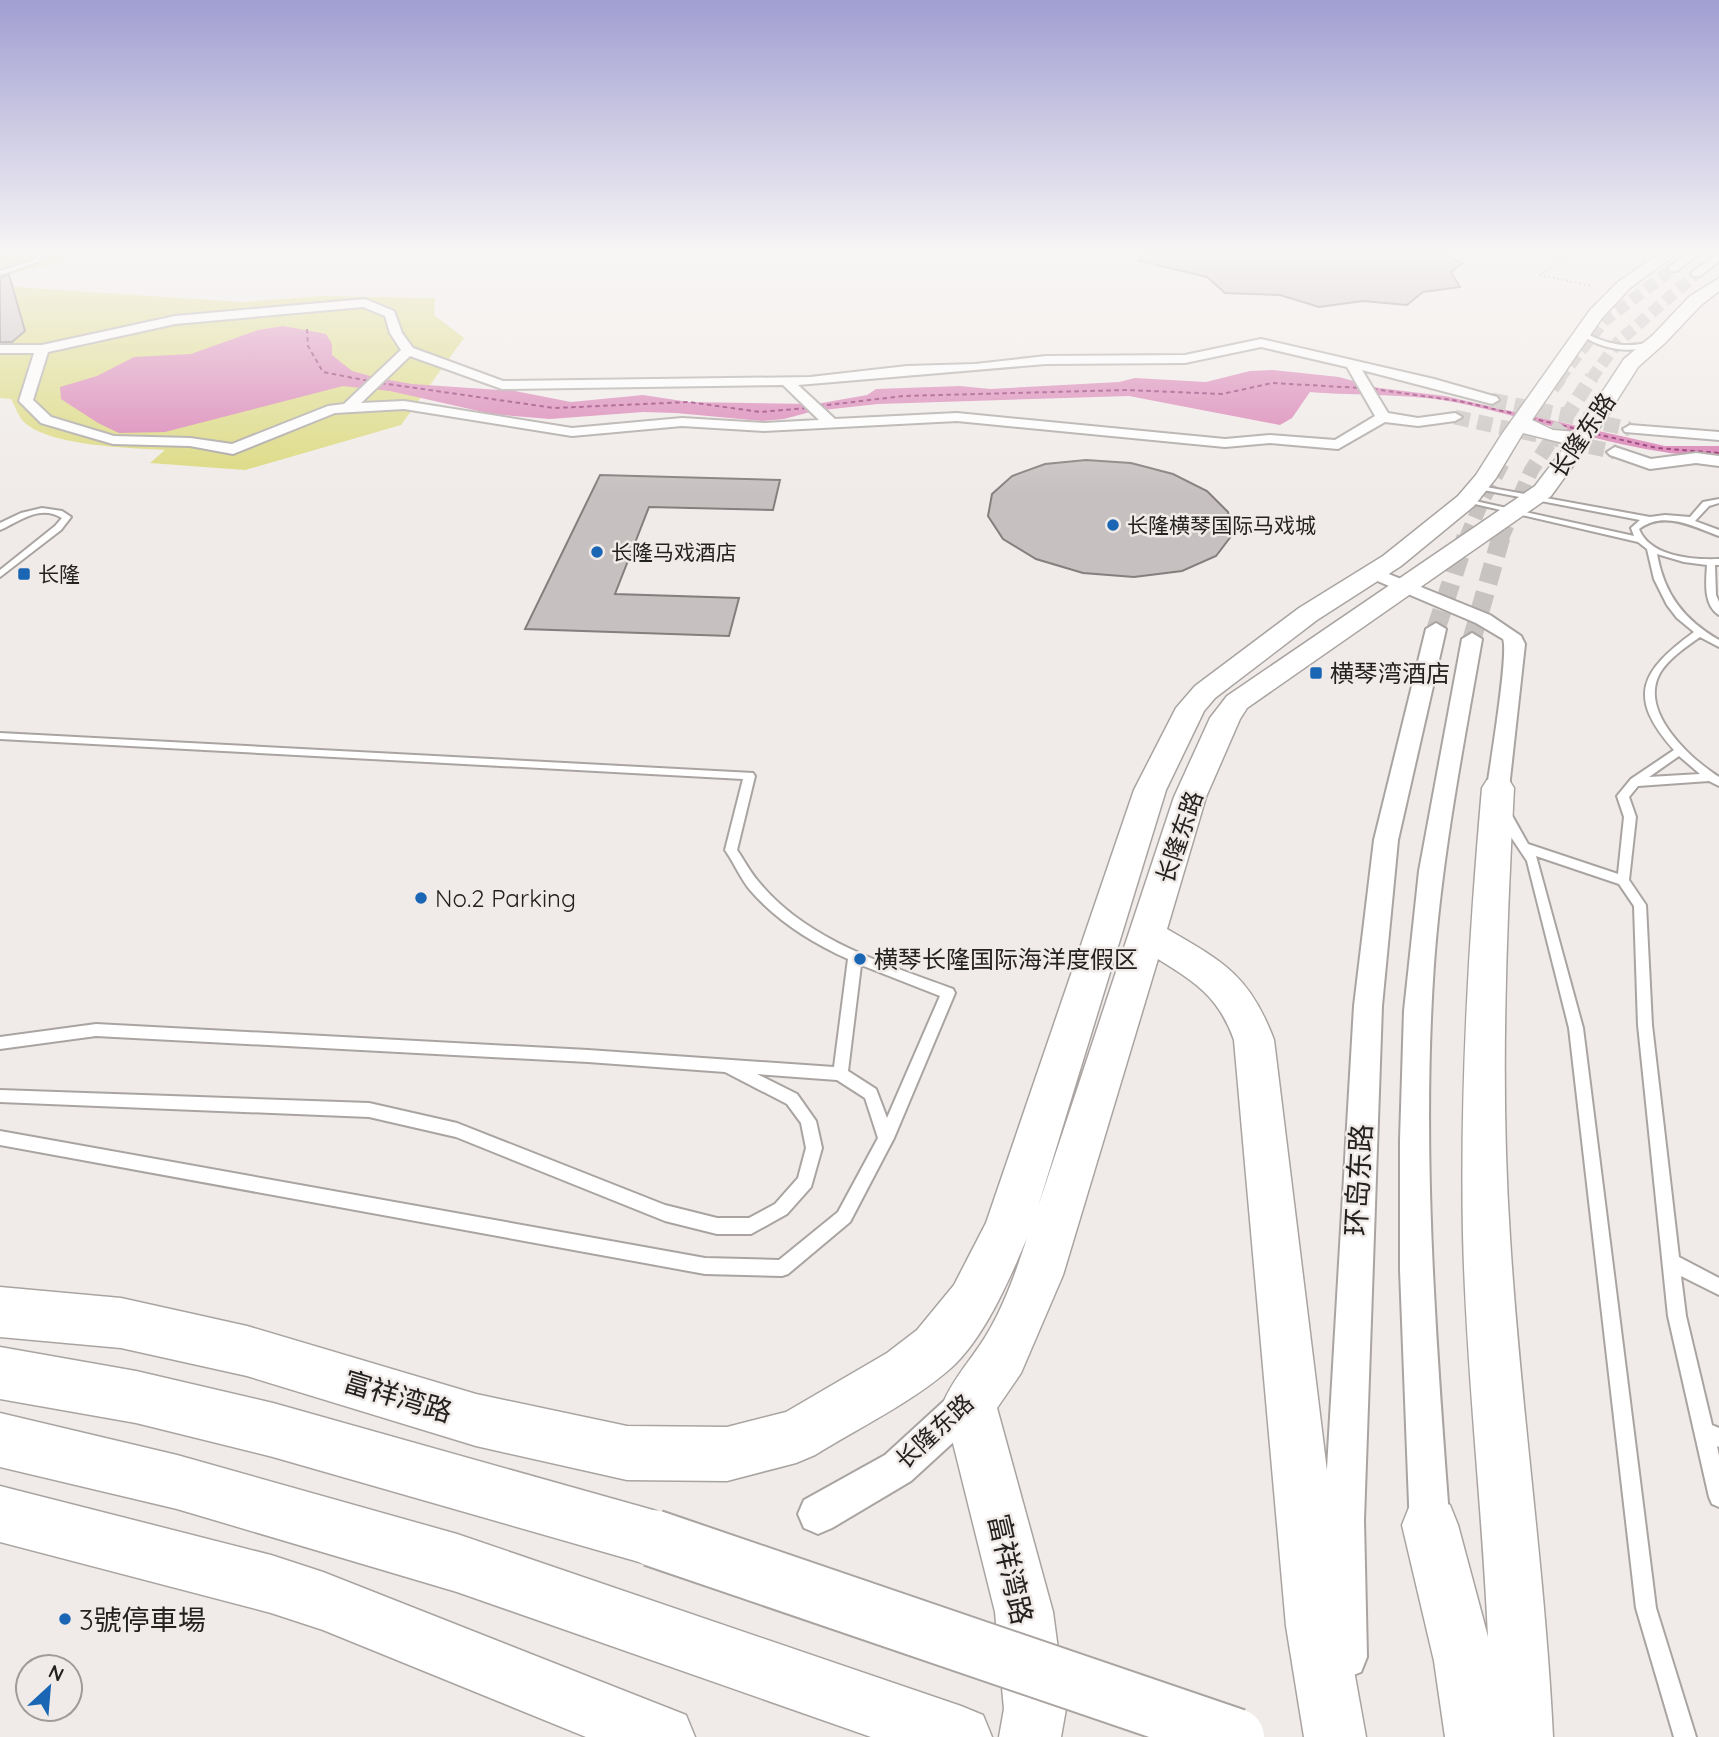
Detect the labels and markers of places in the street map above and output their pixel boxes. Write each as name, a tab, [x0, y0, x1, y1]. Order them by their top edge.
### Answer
place label: 长隆横琴国际马戏城	[1127, 512, 1316, 538]
marker: 长隆横琴国际马戏城	[1105, 517, 1121, 533]
place label: 长隆马戏酒店	[611, 539, 737, 565]
marker: 长隆马戏酒店	[589, 544, 605, 560]
place label: 长隆	[38, 561, 80, 587]
marker: 长隆	[16, 566, 32, 582]
place label: 横琴湾酒店	[1330, 658, 1450, 688]
marker: 横琴湾酒店	[1308, 665, 1324, 681]
place label: No.2 Parking	[435, 883, 576, 913]
marker: No.2 Parking	[413, 890, 429, 906]
place label: 横琴长隆国际海洋度假区	[874, 944, 1138, 974]
marker: 横琴长隆国际海洋度假区	[852, 951, 868, 967]
place label: 3號停車場	[79, 1602, 206, 1637]
marker: 3號停車場	[57, 1611, 73, 1627]

